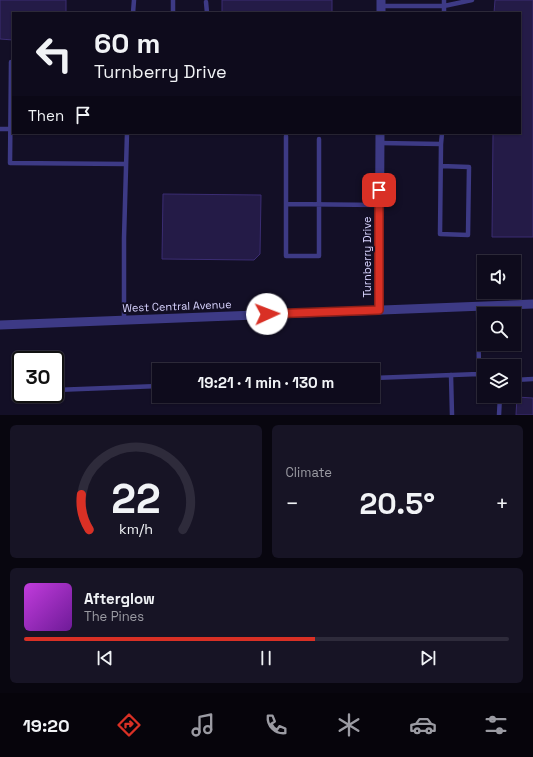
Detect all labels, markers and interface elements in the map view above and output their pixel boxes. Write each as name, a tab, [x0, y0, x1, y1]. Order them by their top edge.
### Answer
text: 60 m	[94, 25, 160, 61]
icon: left	[28, 28, 80, 80]
text: Turnberry Drive	[94, 60, 227, 83]
icon: arrive	[72, 104, 94, 126]
text: Then	[28, 106, 64, 125]
pin	[362, 173, 396, 207]
icon: arrive	[368, 179, 390, 201]
street label: Turnberry Drive	[360, 216, 374, 298]
map controls	[477, 255, 521, 403]
button: sound	[477, 255, 521, 299]
position arrow	[246, 293, 288, 335]
street label: West Central Avenue	[122, 297, 232, 315]
button: search	[477, 307, 521, 351]
speed limit sign: 30	[12, 351, 64, 403]
button: layers	[477, 359, 521, 403]
text: 19:21 · 1 min · 130 m	[198, 373, 334, 392]
text: Climate	[286, 464, 332, 481]
text: 22	[111, 471, 160, 524]
text: 20.5°	[359, 484, 435, 523]
text: −	[286, 489, 299, 517]
text: +	[495, 489, 509, 517]
text: km/h	[119, 519, 153, 537]
text: Afterglow	[84, 589, 155, 608]
text: The Pines	[84, 608, 144, 625]
icon: previous	[94, 647, 116, 669]
icon: pause	[255, 647, 277, 669]
icon: next	[417, 647, 439, 669]
icon: directions	[115, 711, 143, 739]
icon: music	[189, 711, 217, 739]
icon: phone	[262, 711, 290, 739]
icon: climate	[335, 711, 363, 739]
icon: car	[409, 711, 437, 739]
icon: filters	[482, 711, 510, 739]
text: 19:20	[23, 714, 70, 737]

